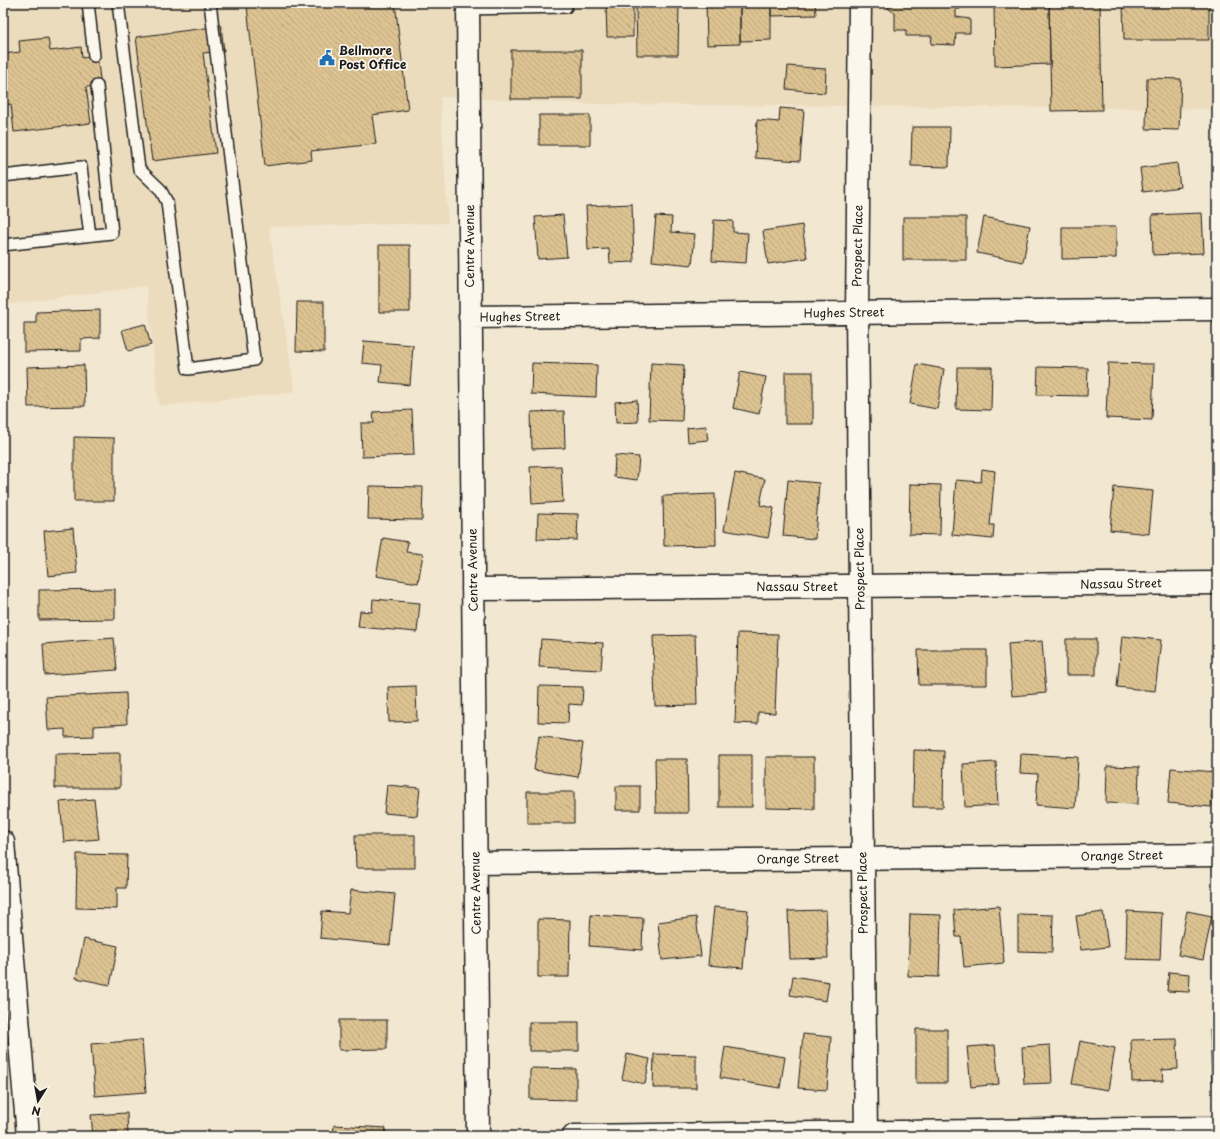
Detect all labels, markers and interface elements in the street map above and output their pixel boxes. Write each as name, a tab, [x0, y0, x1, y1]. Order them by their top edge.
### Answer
place label: Bellmore Post Office	[339, 41, 407, 73]
public building icon: Bellmore Post Office	[318, 49, 336, 67]
street label: Centre Avenue	[460, 204, 478, 288]
street label: Prospect Place	[847, 205, 867, 287]
street label: Hughes Street	[803, 302, 885, 322]
street label: Hughes Street	[479, 306, 561, 326]
street label: Centre Avenue	[462, 528, 482, 612]
street label: Prospect Place	[849, 528, 869, 610]
street label: Nassau Street	[1080, 573, 1162, 593]
street label: Nassau Street	[756, 577, 838, 595]
street label: Orange Street	[1081, 845, 1163, 865]
street label: Orange Street	[757, 848, 839, 868]
street label: Centre Avenue	[465, 851, 485, 935]
street label: Prospect Place	[852, 852, 872, 934]
north arrow	[18, 1081, 58, 1121]
text: N	[30, 1102, 42, 1120]

